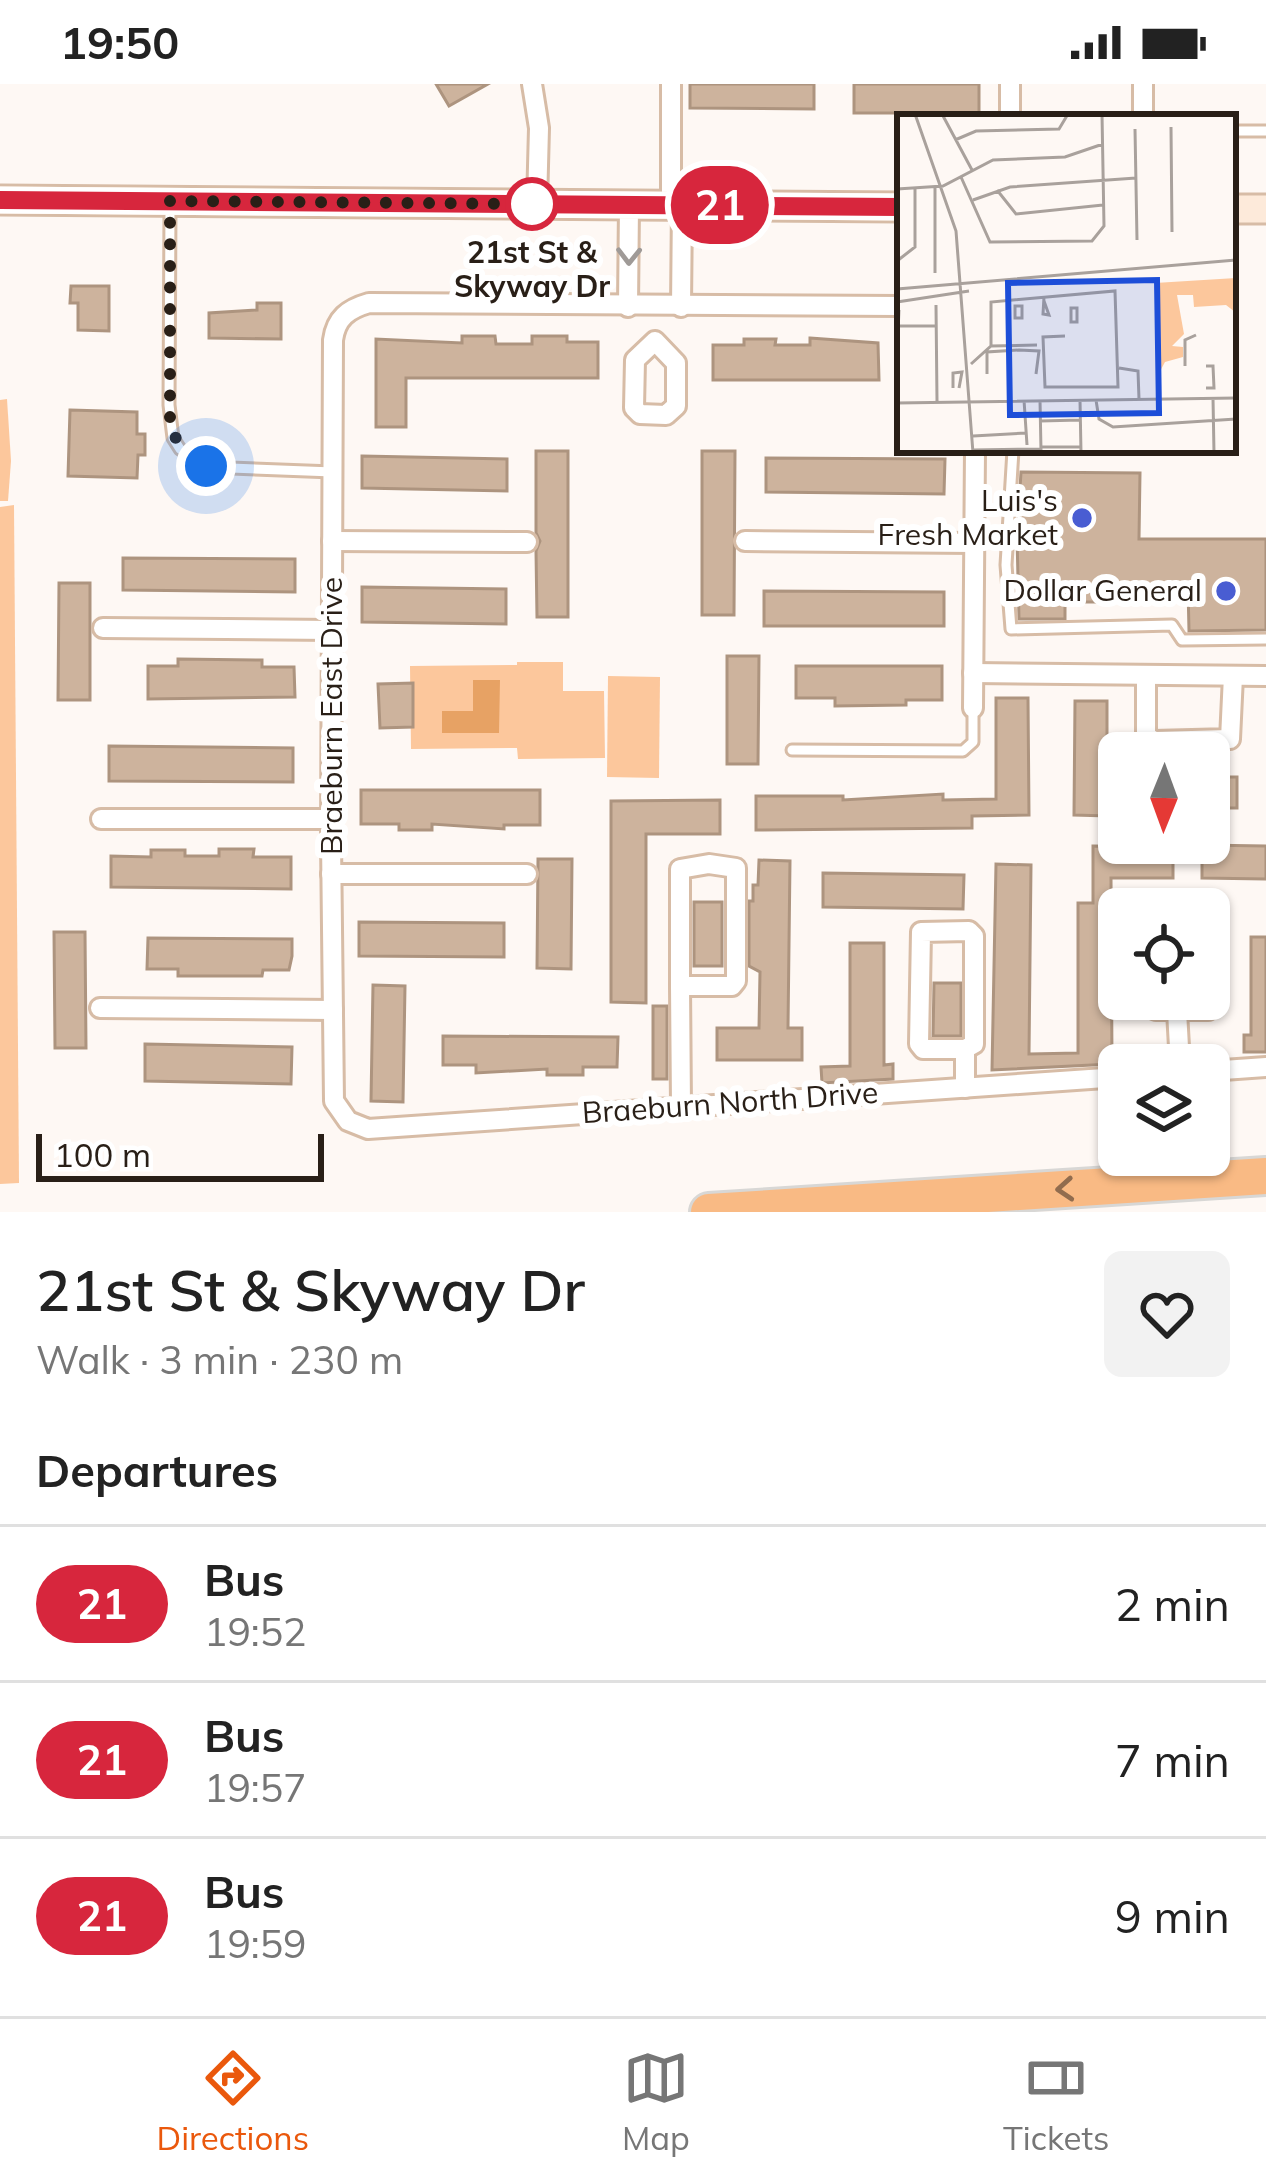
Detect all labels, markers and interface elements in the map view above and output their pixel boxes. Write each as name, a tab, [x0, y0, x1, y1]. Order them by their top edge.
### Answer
text: 19:50	[60, 14, 179, 70]
inset map	[897, 114, 1236, 453]
line badge: 21	[666, 166, 774, 244]
text: 21	[695, 178, 745, 231]
marker: 21st St & Skyway Dr	[507, 179, 557, 229]
place label: 21st St & Skyway Dr	[454, 233, 610, 305]
one-way arrow	[616, 248, 642, 266]
your location	[176, 436, 236, 496]
place label: Luis's Fresh Market	[878, 481, 1058, 553]
marker: Luis's Fresh Market	[1069, 505, 1095, 531]
place label: Dollar General	[1003, 571, 1202, 609]
street label: Braeburn East Drive	[312, 577, 350, 855]
marker: Dollar General	[1213, 578, 1239, 604]
north arrow	[1098, 732, 1230, 864]
map controls	[1098, 732, 1230, 1176]
button: locate	[1098, 888, 1230, 1020]
button: layers	[1098, 1044, 1230, 1176]
street label: Braeburn North Drive	[581, 1073, 879, 1131]
scale bar	[36, 1128, 324, 1181]
text: 100 m	[54, 1134, 151, 1175]
one-way arrow	[1055, 1176, 1074, 1202]
button: heart	[1104, 1251, 1230, 1377]
text: 21st St & Skyway Dr	[36, 1254, 585, 1325]
text: Walk · 3 min · 230 m	[36, 1335, 403, 1384]
text: Departures	[36, 1442, 278, 1498]
text: Bus	[204, 1551, 284, 1607]
text: 2 min	[1115, 1576, 1230, 1632]
text: 21	[77, 1577, 127, 1630]
text: 19:52	[204, 1607, 307, 1656]
text: Bus	[204, 1707, 284, 1763]
text: 7 min	[1115, 1732, 1230, 1788]
text: 21	[77, 1733, 127, 1786]
text: 19:57	[204, 1763, 307, 1812]
text: Bus	[204, 1863, 284, 1919]
text: 9 min	[1115, 1888, 1230, 1944]
text: 21	[77, 1889, 127, 1942]
text: 19:59	[204, 1919, 307, 1968]
tab: Directions	[156, 2045, 309, 2158]
tab: Map	[622, 2045, 690, 2158]
tab: Tickets	[1003, 2045, 1109, 2158]

